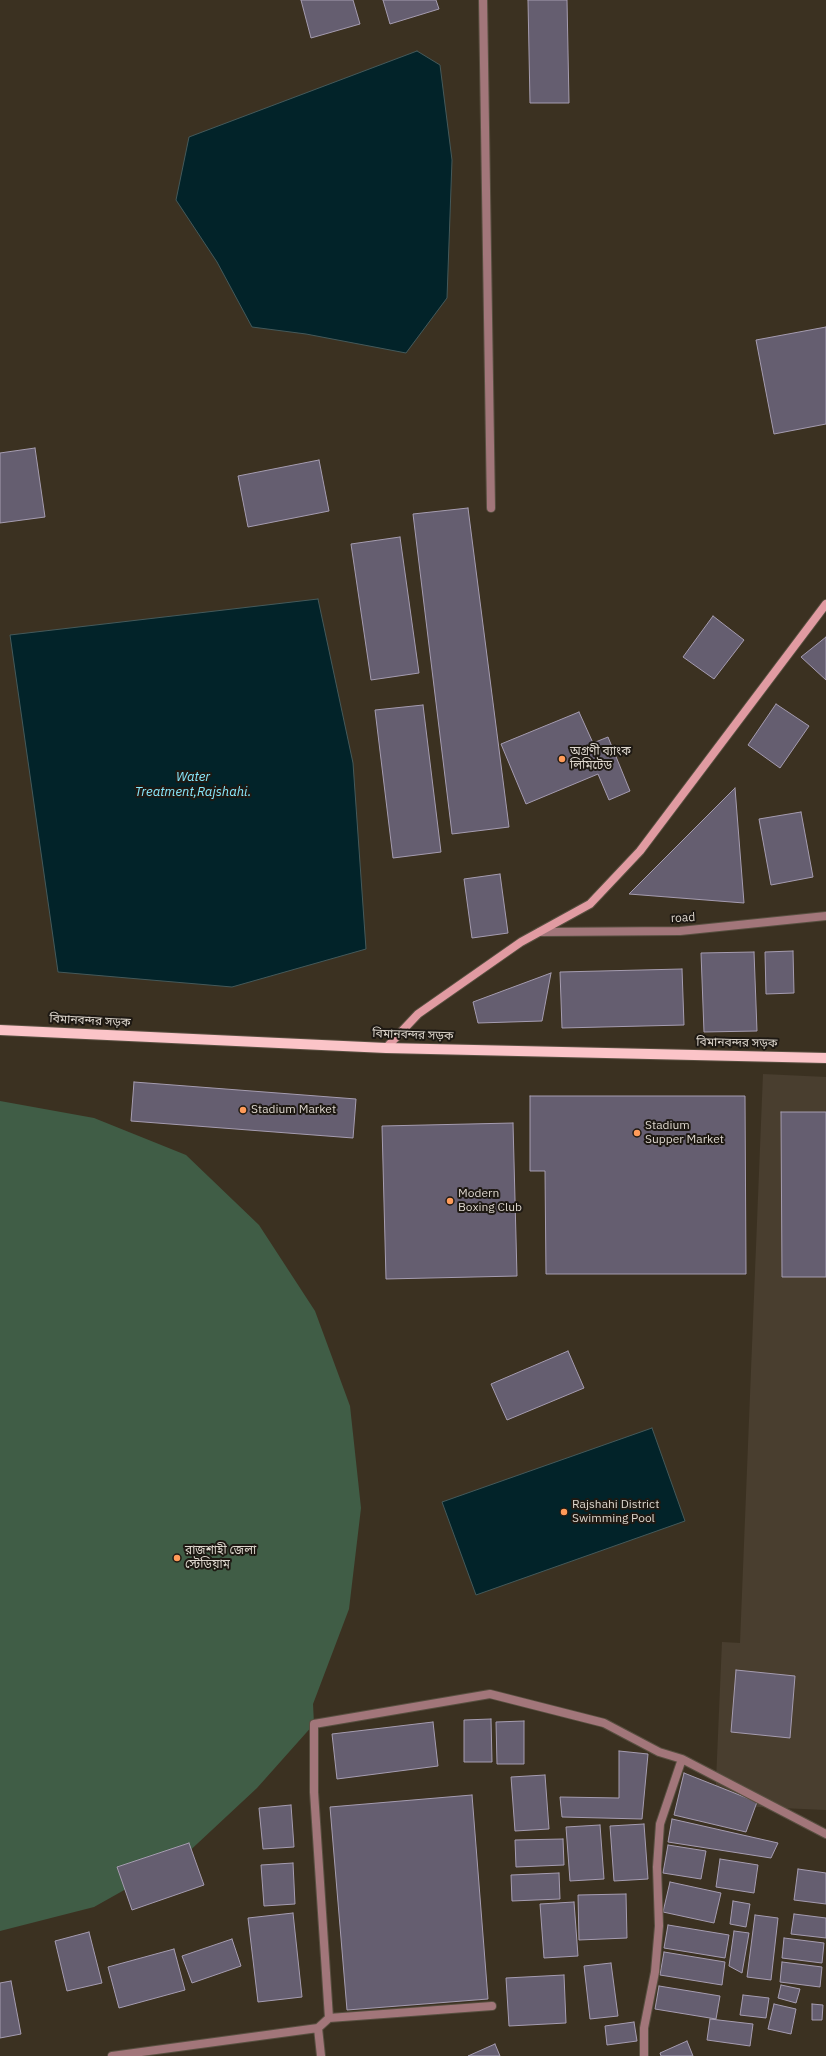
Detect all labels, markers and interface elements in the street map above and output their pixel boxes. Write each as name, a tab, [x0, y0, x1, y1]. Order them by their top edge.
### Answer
place label: অগ্রণী ব্যাংক লিমিটেড	[570, 745, 631, 773]
marker: অগ্রণী ব্যাংক লিমিটেড	[557, 754, 567, 764]
water label: Water Treatment,Rajshahi.	[135, 769, 251, 800]
street label: road	[670, 910, 696, 926]
street label: বিমানবন্দর সড়ক	[49, 1012, 131, 1030]
street label: বিমানবন্দর সড়ক	[372, 1026, 454, 1044]
street label: বিমানবন্দর সড়ক	[696, 1035, 778, 1051]
place label: Stadium Market	[251, 1103, 336, 1117]
marker: Stadium Market	[238, 1105, 248, 1115]
place label: Stadium Supper Market	[645, 1119, 724, 1147]
marker: Stadium Supper Market	[632, 1128, 642, 1138]
place label: Modern Boxing Club	[458, 1187, 522, 1215]
marker: Modern Boxing Club	[445, 1196, 455, 1206]
place label: Rajshahi District Swimming Pool	[572, 1498, 659, 1526]
marker: Rajshahi District Swimming Pool	[559, 1507, 569, 1517]
place label: রাজশাহী জেলা স্টেডিয়াম	[185, 1544, 256, 1572]
marker: রাজশাহী জেলা স্টেডিয়াম	[172, 1553, 182, 1563]

